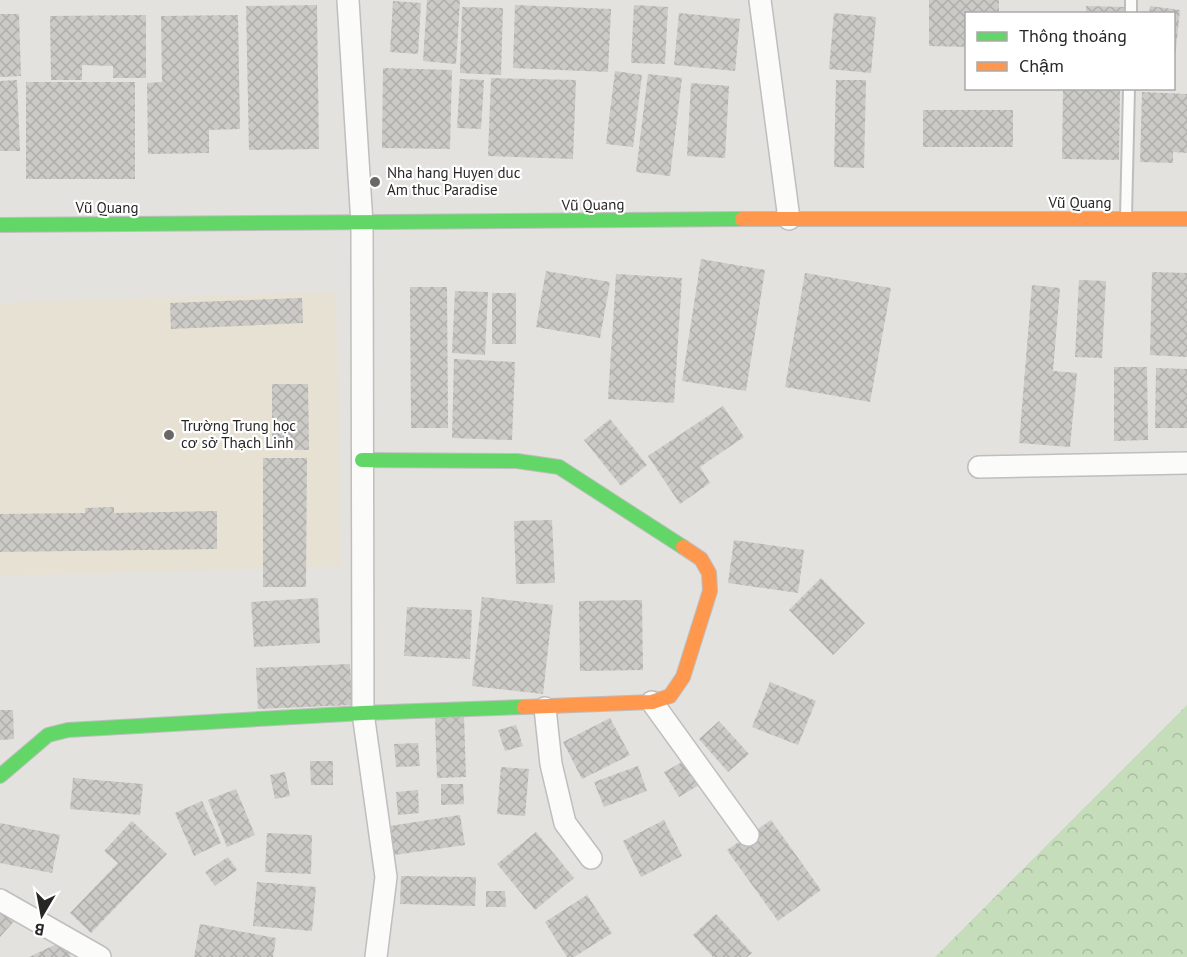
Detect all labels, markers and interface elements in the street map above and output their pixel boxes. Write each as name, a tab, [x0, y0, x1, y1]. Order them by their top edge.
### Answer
legend	[965, 12, 1175, 90]
text: Thông thoáng	[1019, 24, 1127, 47]
text: Chậm	[1019, 54, 1064, 77]
place label: Nha hang Huyen duc Am thuc Paradise	[387, 163, 521, 199]
marker: Nha hang Huyen duc Am thuc Paradise	[368, 175, 382, 189]
street label: Vũ Quang	[1048, 193, 1111, 212]
street label: Vũ Quang	[560, 194, 625, 215]
street label: Vũ Quang	[75, 198, 138, 217]
place label: Trường Trung học cơ sở Thạch Linh	[181, 416, 296, 452]
marker: Trường Trung học cơ sở Thạch Linh	[162, 428, 176, 442]
north arrow	[12, 885, 72, 945]
text: B	[33, 919, 46, 940]

